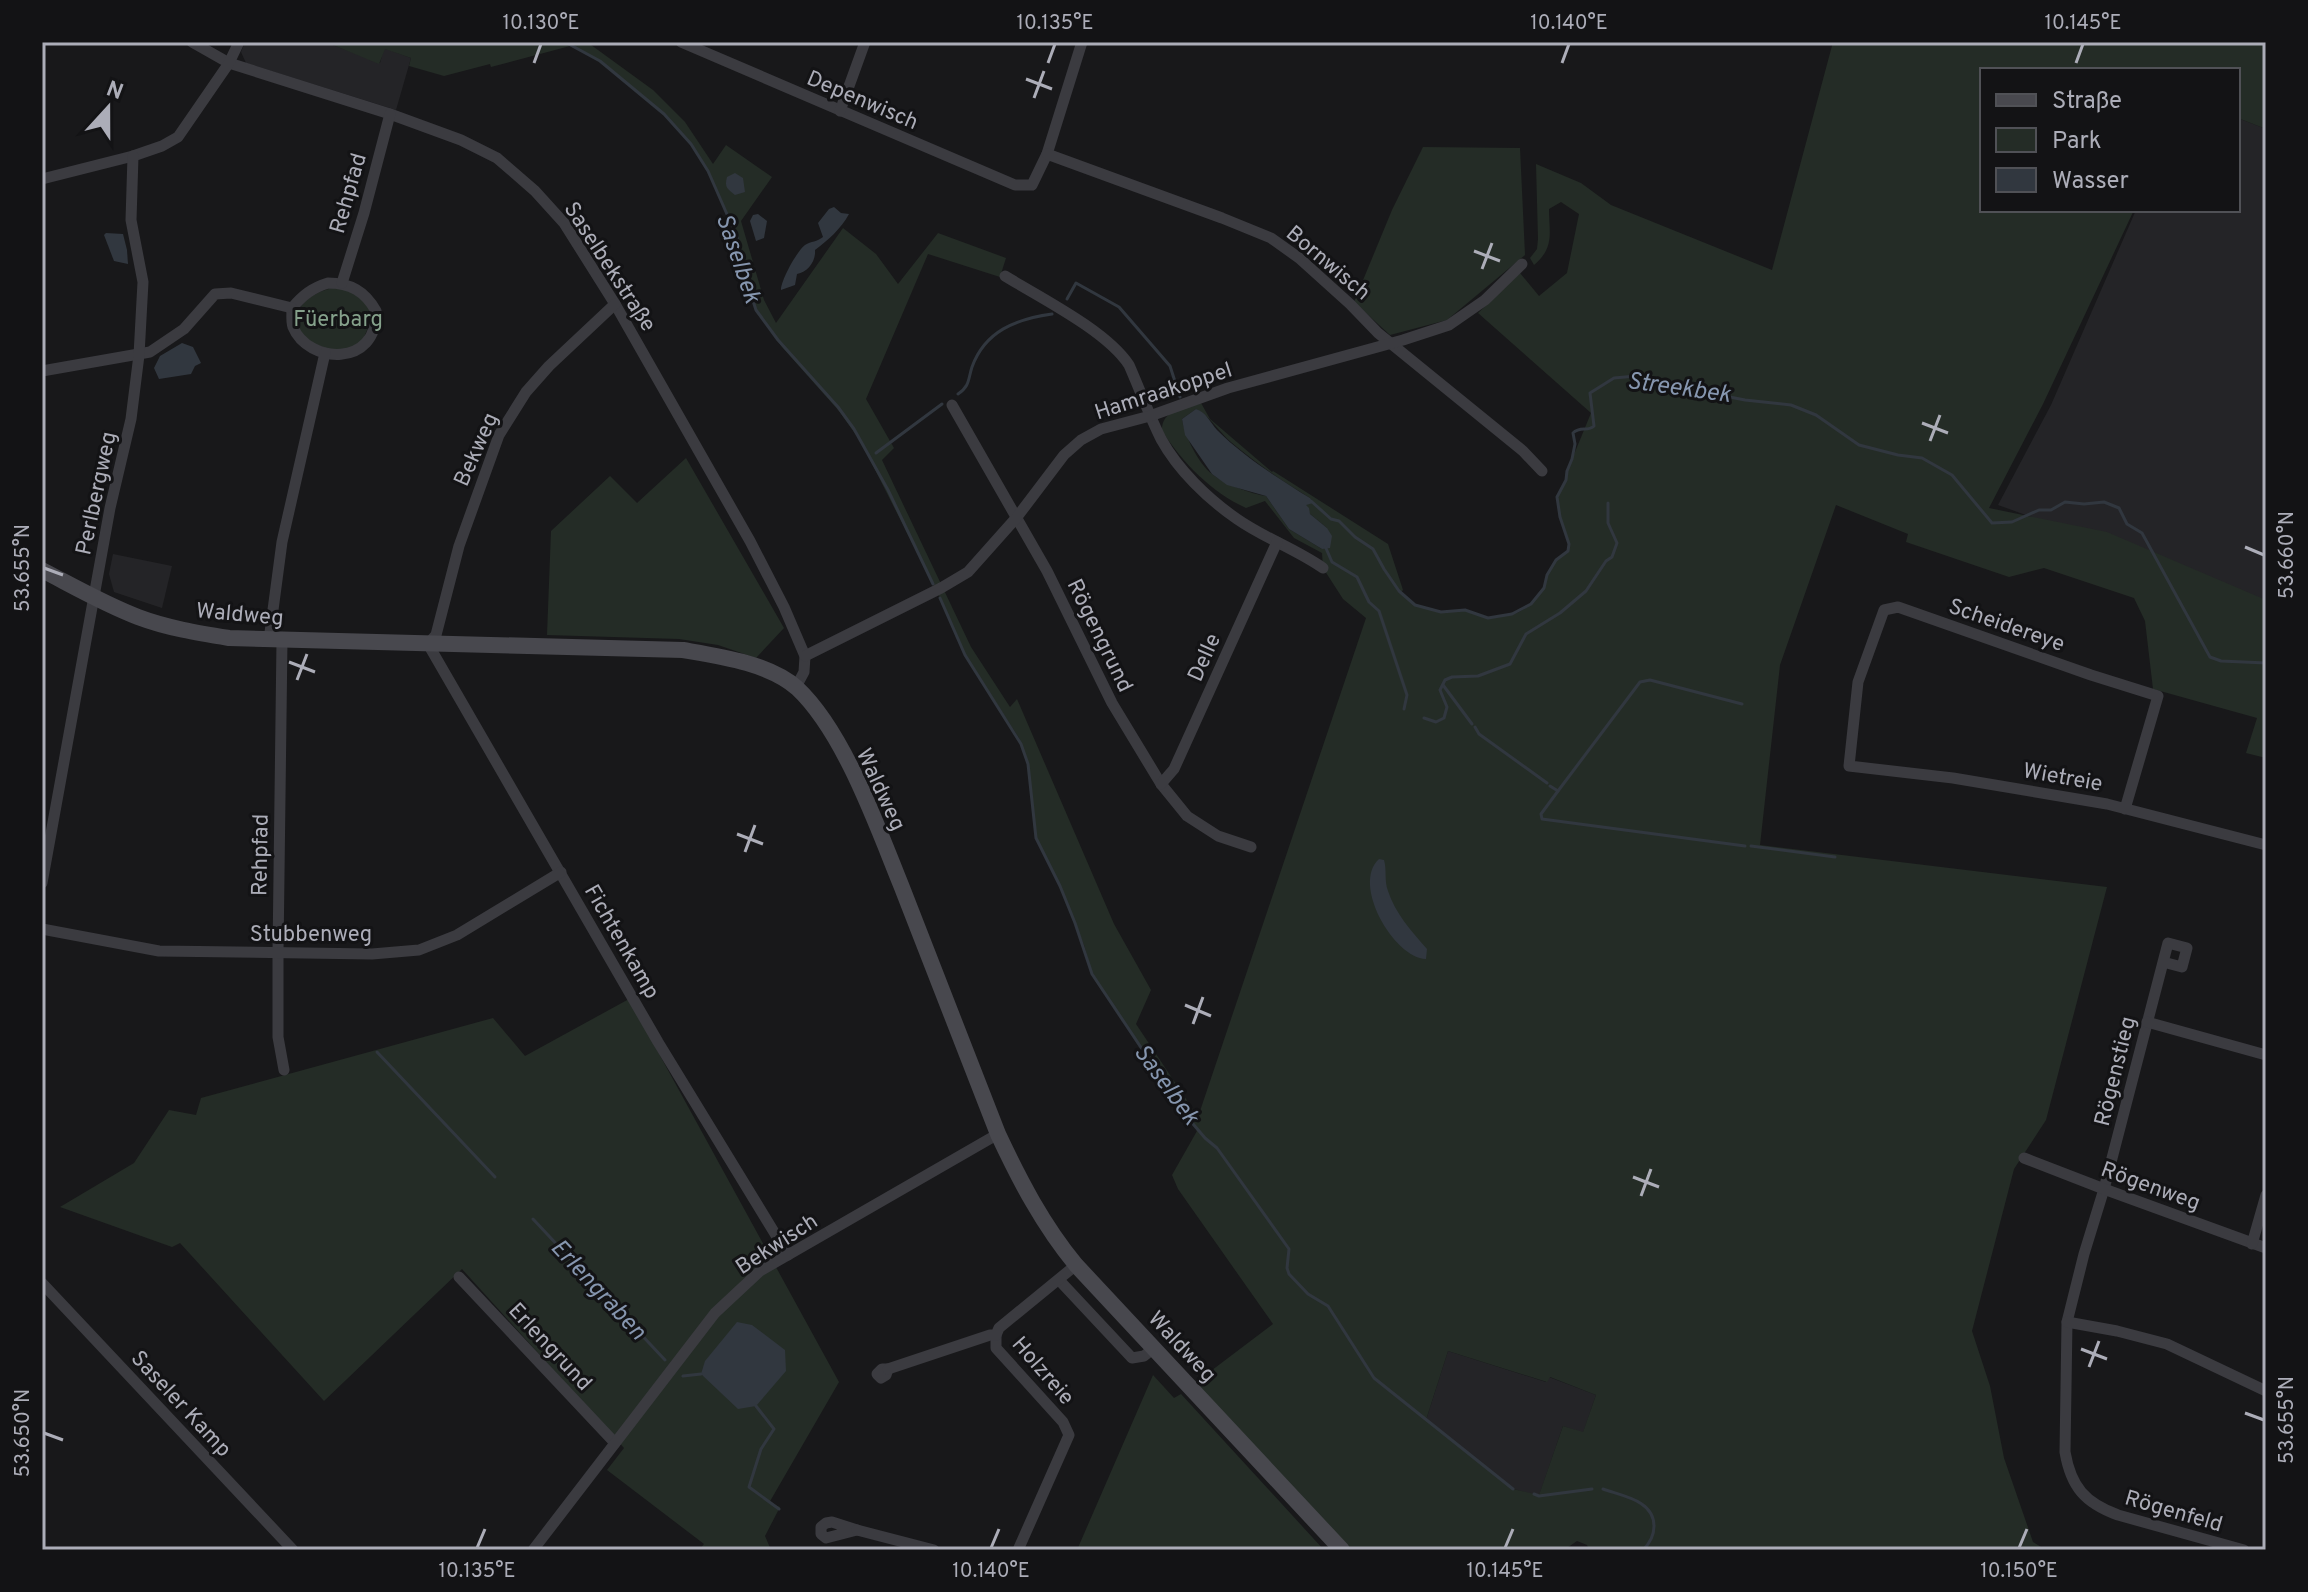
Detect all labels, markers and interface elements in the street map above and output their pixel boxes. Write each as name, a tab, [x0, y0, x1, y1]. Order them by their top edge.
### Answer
text: 10.130°E	[502, 11, 580, 37]
text: 10.135°E	[1017, 11, 1093, 37]
text: 10.140°E	[1530, 11, 1608, 37]
text: 10.145°E	[2045, 11, 2121, 37]
street label: Depenwisch	[802, 66, 922, 137]
north arrow	[68, 68, 148, 148]
legend	[1980, 68, 2240, 212]
text: N	[102, 76, 126, 107]
text: Straße	[2052, 87, 2122, 117]
text: Park	[2052, 127, 2102, 157]
street label: Rehpfad	[325, 150, 374, 237]
text: Wasser	[2052, 167, 2129, 197]
street label: Saselbekstraße	[557, 197, 661, 337]
water label: Saselbek	[708, 210, 767, 308]
street label: Bornwisch	[1280, 221, 1375, 307]
park label: Füerbarg	[293, 307, 383, 334]
street label: Hamraakoppel	[1092, 357, 1236, 427]
water label: Streekbek	[1625, 367, 1733, 411]
street label: Bekweg	[449, 409, 505, 491]
street label: Perlbergweg	[71, 429, 124, 558]
text: 53.660°N	[2275, 511, 2301, 599]
text: 53.655°N	[11, 524, 37, 612]
street label: Rögengrund	[1060, 575, 1138, 697]
street label: Scheidereye	[1945, 594, 2068, 659]
street label: Waldweg	[195, 598, 285, 633]
street label: Delle	[1183, 630, 1228, 686]
street label: Waldweg	[849, 745, 911, 836]
street label: Wietreie	[2021, 758, 2104, 799]
street label: Rehpfad	[247, 814, 276, 896]
street label: Fichtenkamp	[577, 880, 664, 1004]
street label: Stubbenweg	[250, 922, 372, 949]
street label: Rögenstieg	[2090, 1014, 2143, 1129]
water label: Saselbek	[1126, 1039, 1205, 1132]
street label: Rögenweg	[2097, 1157, 2204, 1218]
street label: Bekwisch	[731, 1209, 824, 1282]
water label: Erlengraben	[543, 1234, 652, 1347]
street label: Erlengrund	[502, 1298, 597, 1397]
street label: Waldweg	[1141, 1306, 1221, 1389]
street label: Holzreie	[1005, 1332, 1079, 1411]
street label: Saseler Kamp	[124, 1346, 236, 1464]
text: 53.655°N	[2275, 1376, 2301, 1464]
text: 53.650°N	[11, 1389, 37, 1477]
street label: Rögenfeld	[2121, 1486, 2225, 1539]
text: 10.135°E	[439, 1559, 515, 1585]
text: 10.140°E	[952, 1559, 1030, 1585]
text: 10.145°E	[1467, 1559, 1543, 1585]
text: 10.150°E	[1980, 1559, 2058, 1585]

